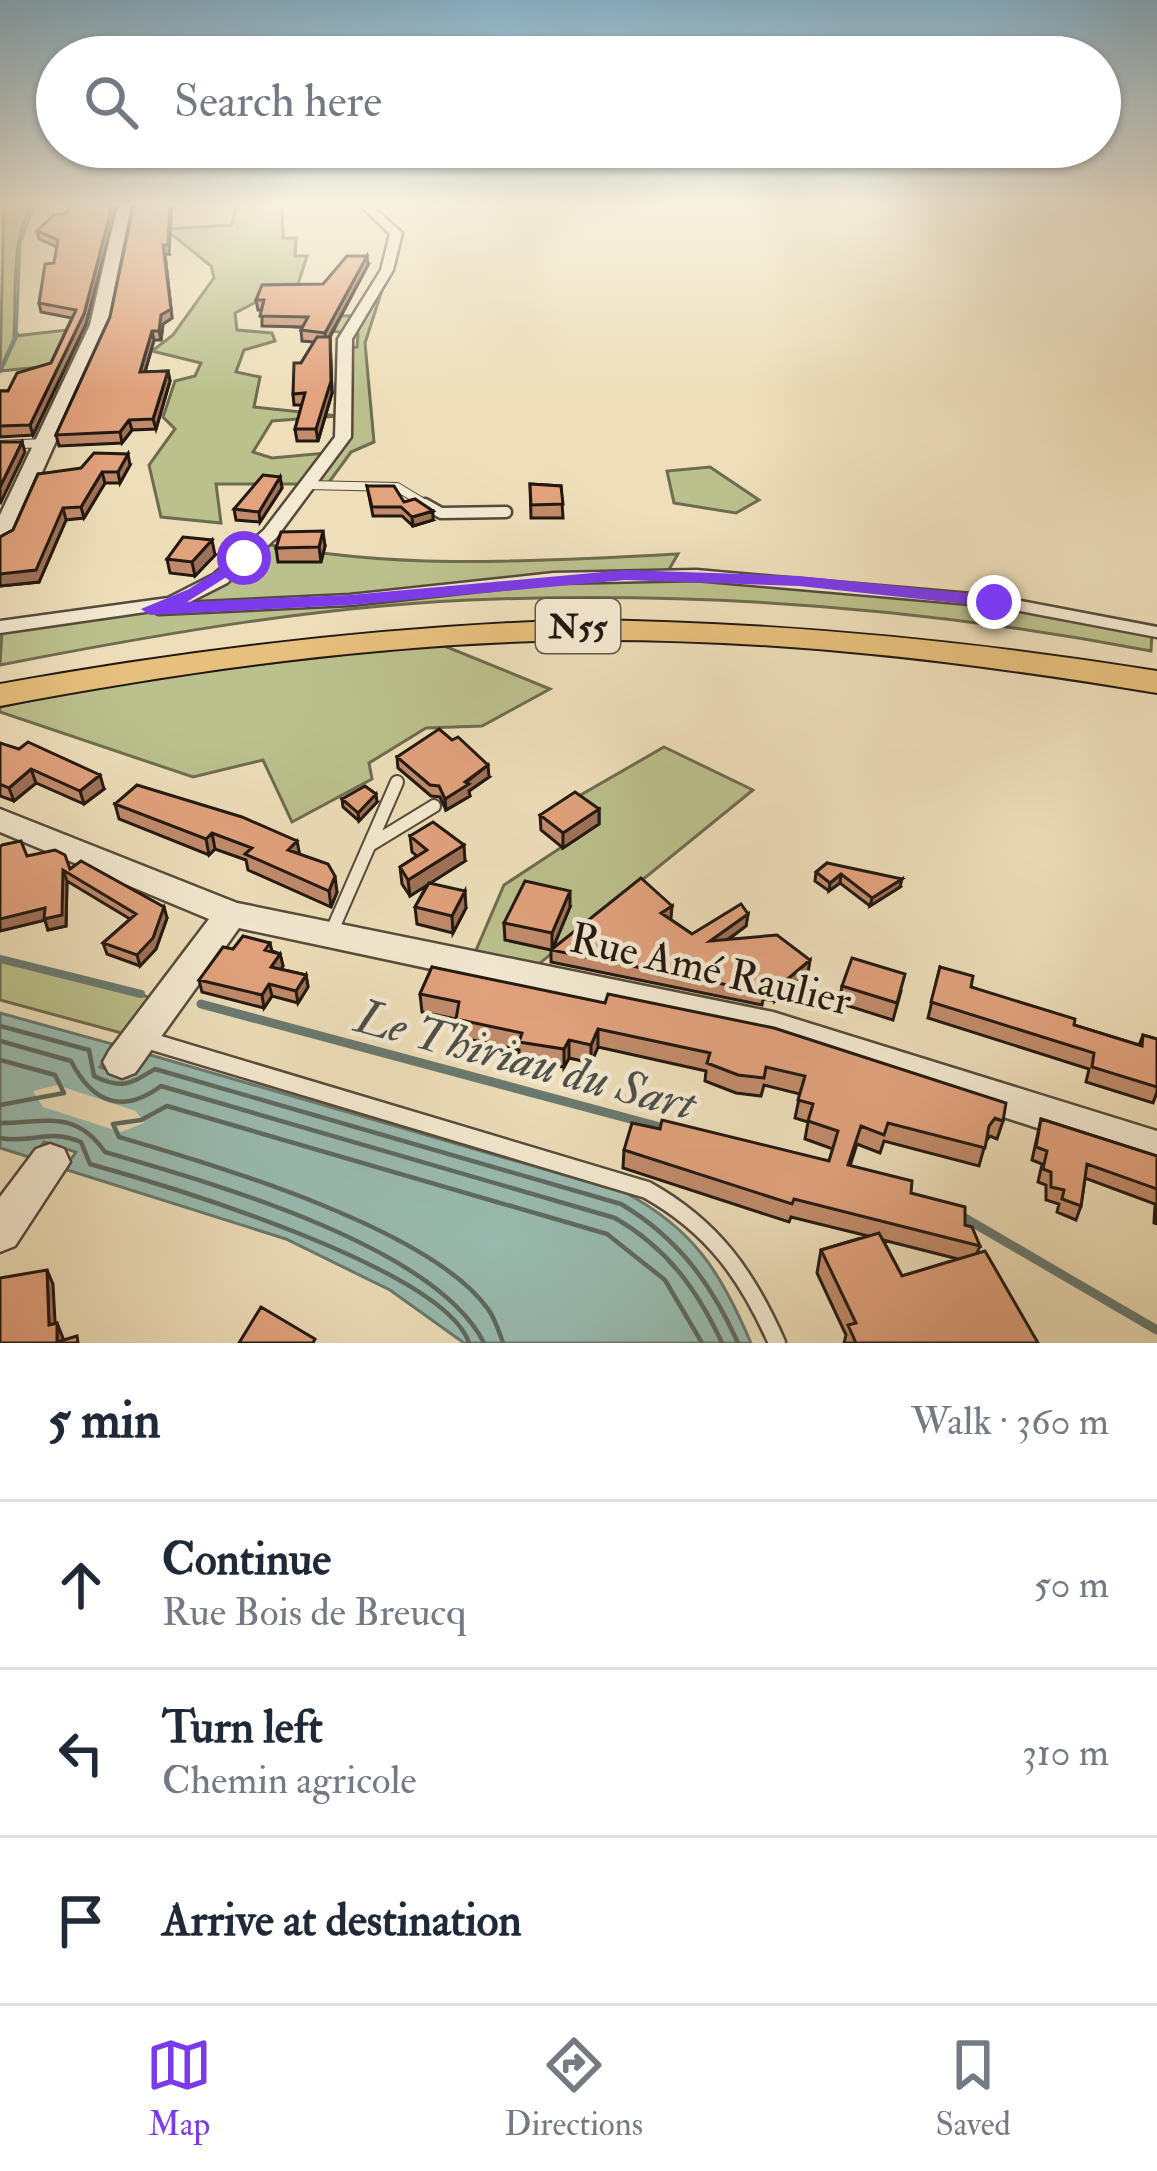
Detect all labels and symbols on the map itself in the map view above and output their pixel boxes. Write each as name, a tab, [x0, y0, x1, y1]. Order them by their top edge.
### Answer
route start	[217, 531, 271, 585]
route end	[967, 575, 1021, 629]
road number: N55	[536, 599, 620, 653]
street label: Rue Amé Raulier	[565, 912, 857, 1028]
water label: Le Thiriau du Sart	[347, 986, 704, 1136]

